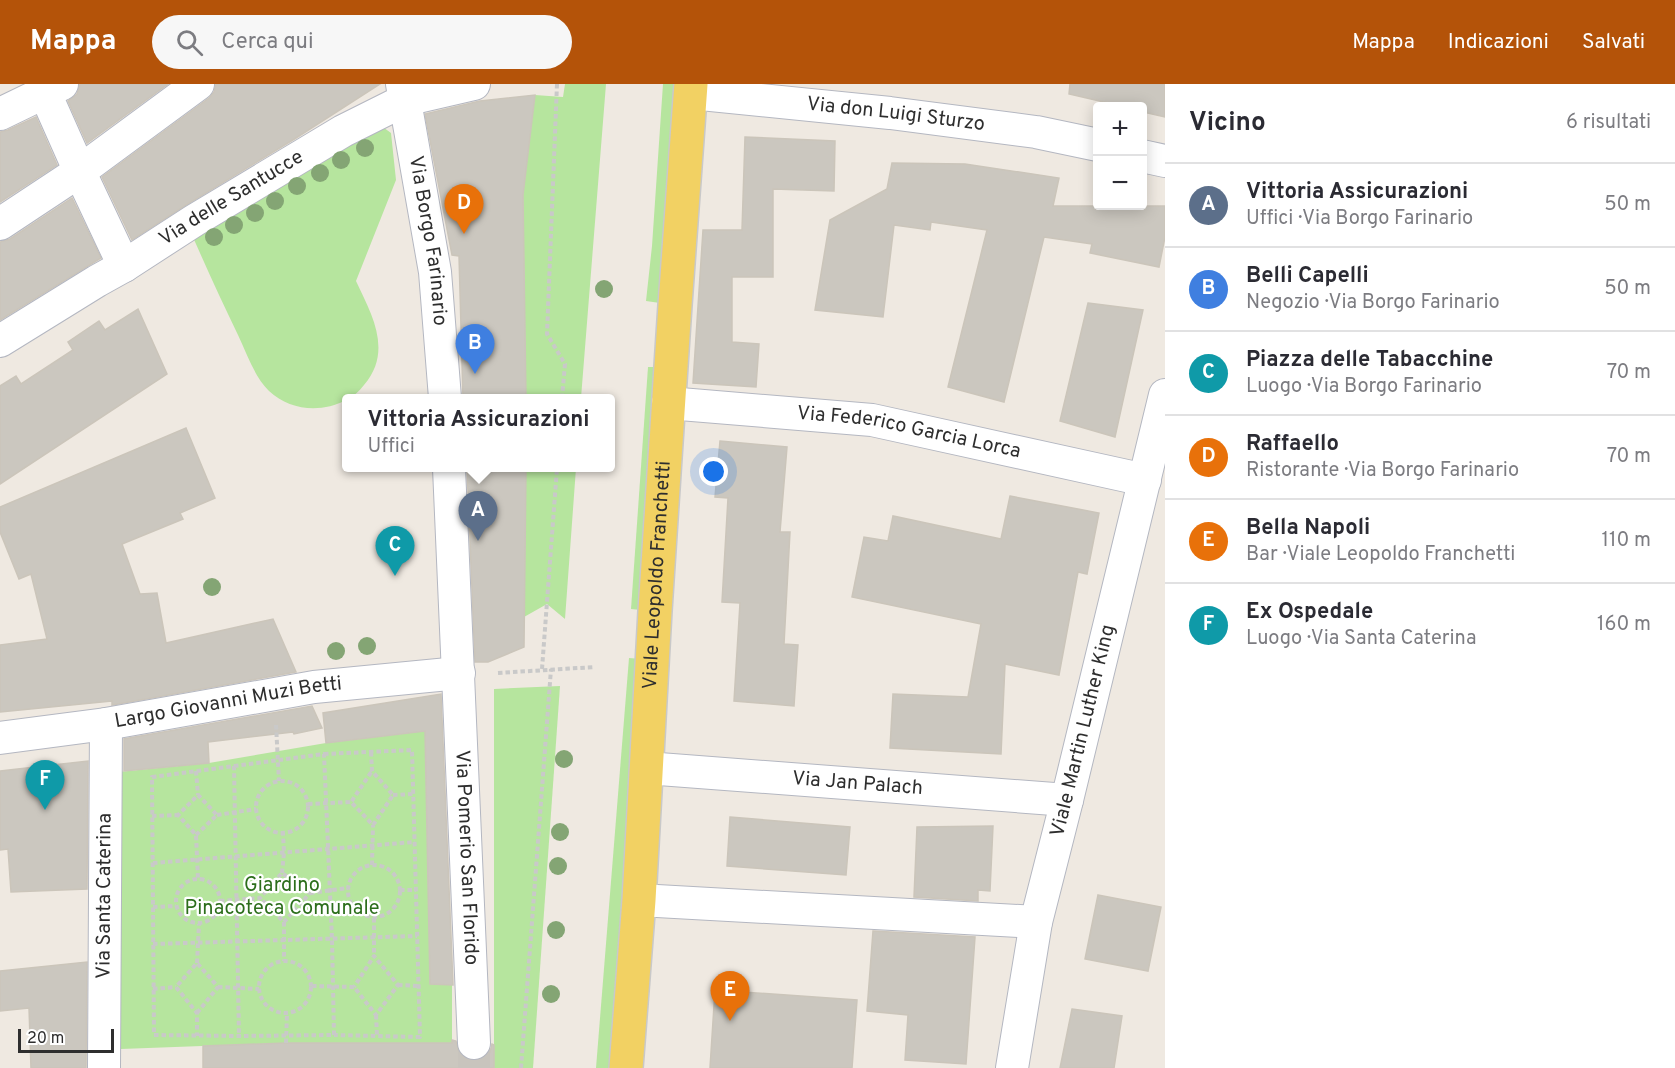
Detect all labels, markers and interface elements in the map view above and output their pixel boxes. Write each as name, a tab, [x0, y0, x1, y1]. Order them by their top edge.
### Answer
search box	[152, 15, 572, 69]
text: Mappa	[30, 24, 116, 60]
icon: search	[173, 26, 206, 59]
text: Cerca qui	[221, 29, 314, 56]
text: Mappa	[1352, 29, 1415, 56]
text: Indicazioni	[1448, 29, 1549, 56]
text: Salvati	[1582, 29, 1645, 56]
street label: Via don Luigi Sturzo	[806, 92, 986, 138]
map controls	[1093, 102, 1147, 210]
button: +	[1093, 102, 1147, 156]
text: Vicino	[1189, 107, 1266, 140]
text: 6 risultati	[1566, 110, 1651, 136]
street label: Via delle Santucce	[155, 145, 309, 253]
street label: Via Borgo Farinario	[402, 154, 452, 327]
button: −	[1093, 156, 1147, 210]
text: Vittoria Assicurazioni	[1246, 179, 1468, 206]
pin: D	[444, 184, 484, 234]
text: A	[1201, 192, 1216, 218]
text: 50 m	[1604, 192, 1651, 218]
text: Uffici · Via Borgo Farinario	[1246, 206, 1473, 232]
text: Belli Capelli	[1246, 263, 1369, 290]
text: B	[1202, 276, 1215, 302]
text: 50 m	[1604, 276, 1651, 302]
text: Negozio · Via Borgo Farinario	[1246, 290, 1500, 316]
pin: B	[456, 324, 494, 374]
text: Piazza delle Tabacchine	[1246, 347, 1493, 374]
text: C	[1202, 360, 1215, 386]
text: 70 m	[1607, 360, 1651, 386]
text: Luogo · Via Borgo Farinario	[1246, 374, 1482, 400]
popup	[342, 394, 615, 472]
street label: Via Federico Garcia Lorca	[796, 401, 1023, 465]
text: Vittoria Assicurazioni	[367, 407, 590, 434]
text: Raffaello	[1246, 431, 1339, 458]
text: Uffici	[367, 434, 415, 460]
text: D	[1201, 444, 1216, 470]
text: 70 m	[1607, 444, 1651, 470]
your location	[699, 457, 728, 486]
text: Ristorante · Via Borgo Farinario	[1246, 458, 1519, 484]
street label: Viale Leopoldo Franchetti	[638, 460, 678, 690]
pin: A	[458, 492, 498, 541]
text: Bella Napoli	[1246, 515, 1370, 542]
pin: C	[376, 526, 414, 576]
text: E	[1202, 528, 1215, 554]
text: 110 m	[1602, 528, 1651, 554]
text: Bar · Viale Leopoldo Franchetti	[1246, 542, 1515, 568]
text: Ex Ospedale	[1246, 599, 1373, 626]
text: F	[1203, 612, 1214, 638]
text: 160 m	[1597, 612, 1651, 638]
street label: Viale Martin Luther King	[1045, 622, 1122, 840]
text: Luogo · Via Santa Caterina	[1246, 626, 1477, 652]
street label: Largo Giovanni Muzi Betti	[113, 671, 343, 735]
street label: Via Pomerio San Florido	[448, 749, 484, 966]
pin: F	[26, 760, 64, 810]
street label: Via Jan Palach	[791, 766, 924, 802]
street label: Via Santa Caterina	[92, 813, 118, 979]
park label: Giardino Pinacoteca Comunale	[185, 873, 379, 922]
pin: E	[710, 972, 750, 1021]
scale bar	[18, 1026, 114, 1054]
text: 20 m	[27, 1029, 64, 1049]

